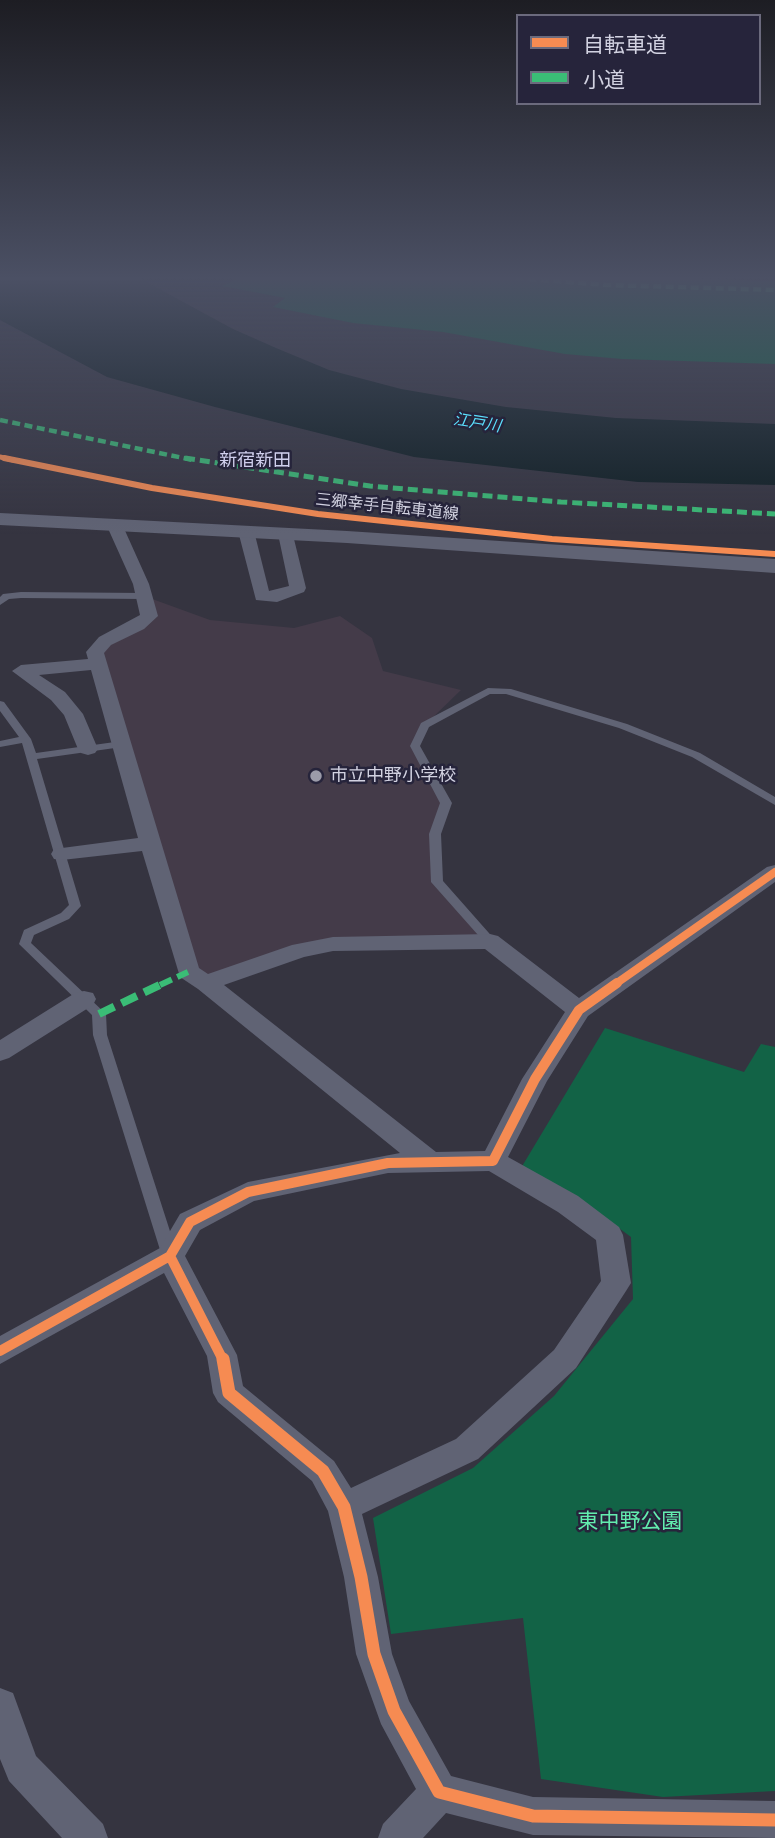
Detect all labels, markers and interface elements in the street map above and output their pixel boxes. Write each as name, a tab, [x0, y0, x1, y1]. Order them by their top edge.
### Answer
legend	[516, 14, 761, 105]
text: 自転車道	[583, 32, 667, 57]
text: 小道	[583, 67, 625, 92]
water label: 江戸川	[452, 410, 502, 436]
district label: 新宿新田	[219, 450, 291, 472]
street label: 三郷幸手自転車道線	[314, 490, 460, 524]
place label: 市立中野小学校	[330, 765, 456, 787]
marker: 市立中野小学校	[308, 768, 324, 784]
park label: 東中野公園	[578, 1509, 682, 1535]

